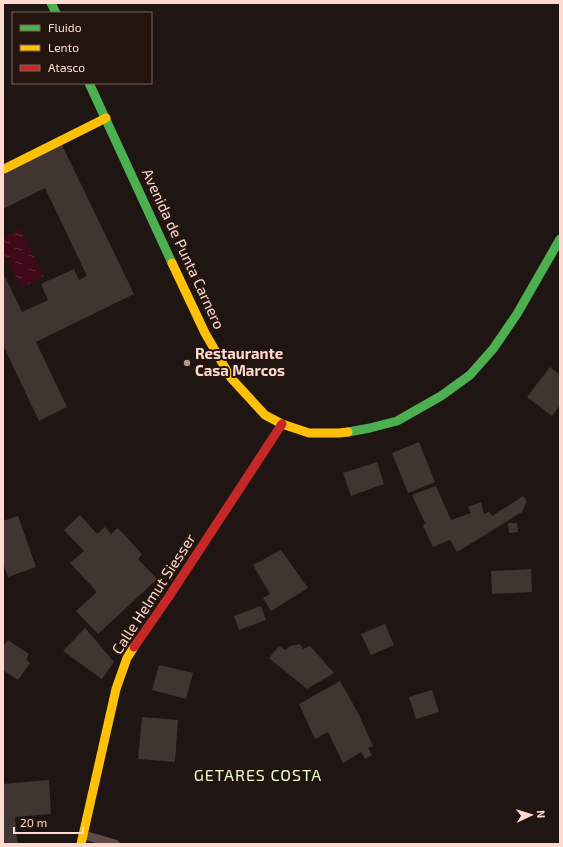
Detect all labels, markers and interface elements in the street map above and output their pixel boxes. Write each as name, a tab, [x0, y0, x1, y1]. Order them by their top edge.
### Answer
legend	[12, 12, 152, 84]
text: Fluido	[48, 20, 82, 34]
text: Lento	[48, 40, 79, 54]
text: Atasco	[48, 60, 85, 74]
street label: Avenida de Punta Carnero	[139, 166, 229, 332]
place label: Restaurante Casa Marcos	[195, 344, 285, 379]
marker: Restaurante Casa Marcos	[182, 358, 192, 368]
street label: Calle Helmut Siesser	[108, 530, 199, 657]
district label: GETARES COSTA	[194, 765, 322, 784]
north arrow	[511, 795, 551, 835]
scale bar	[14, 809, 83, 835]
text: N	[535, 810, 548, 819]
text: 20 m	[20, 815, 47, 829]

